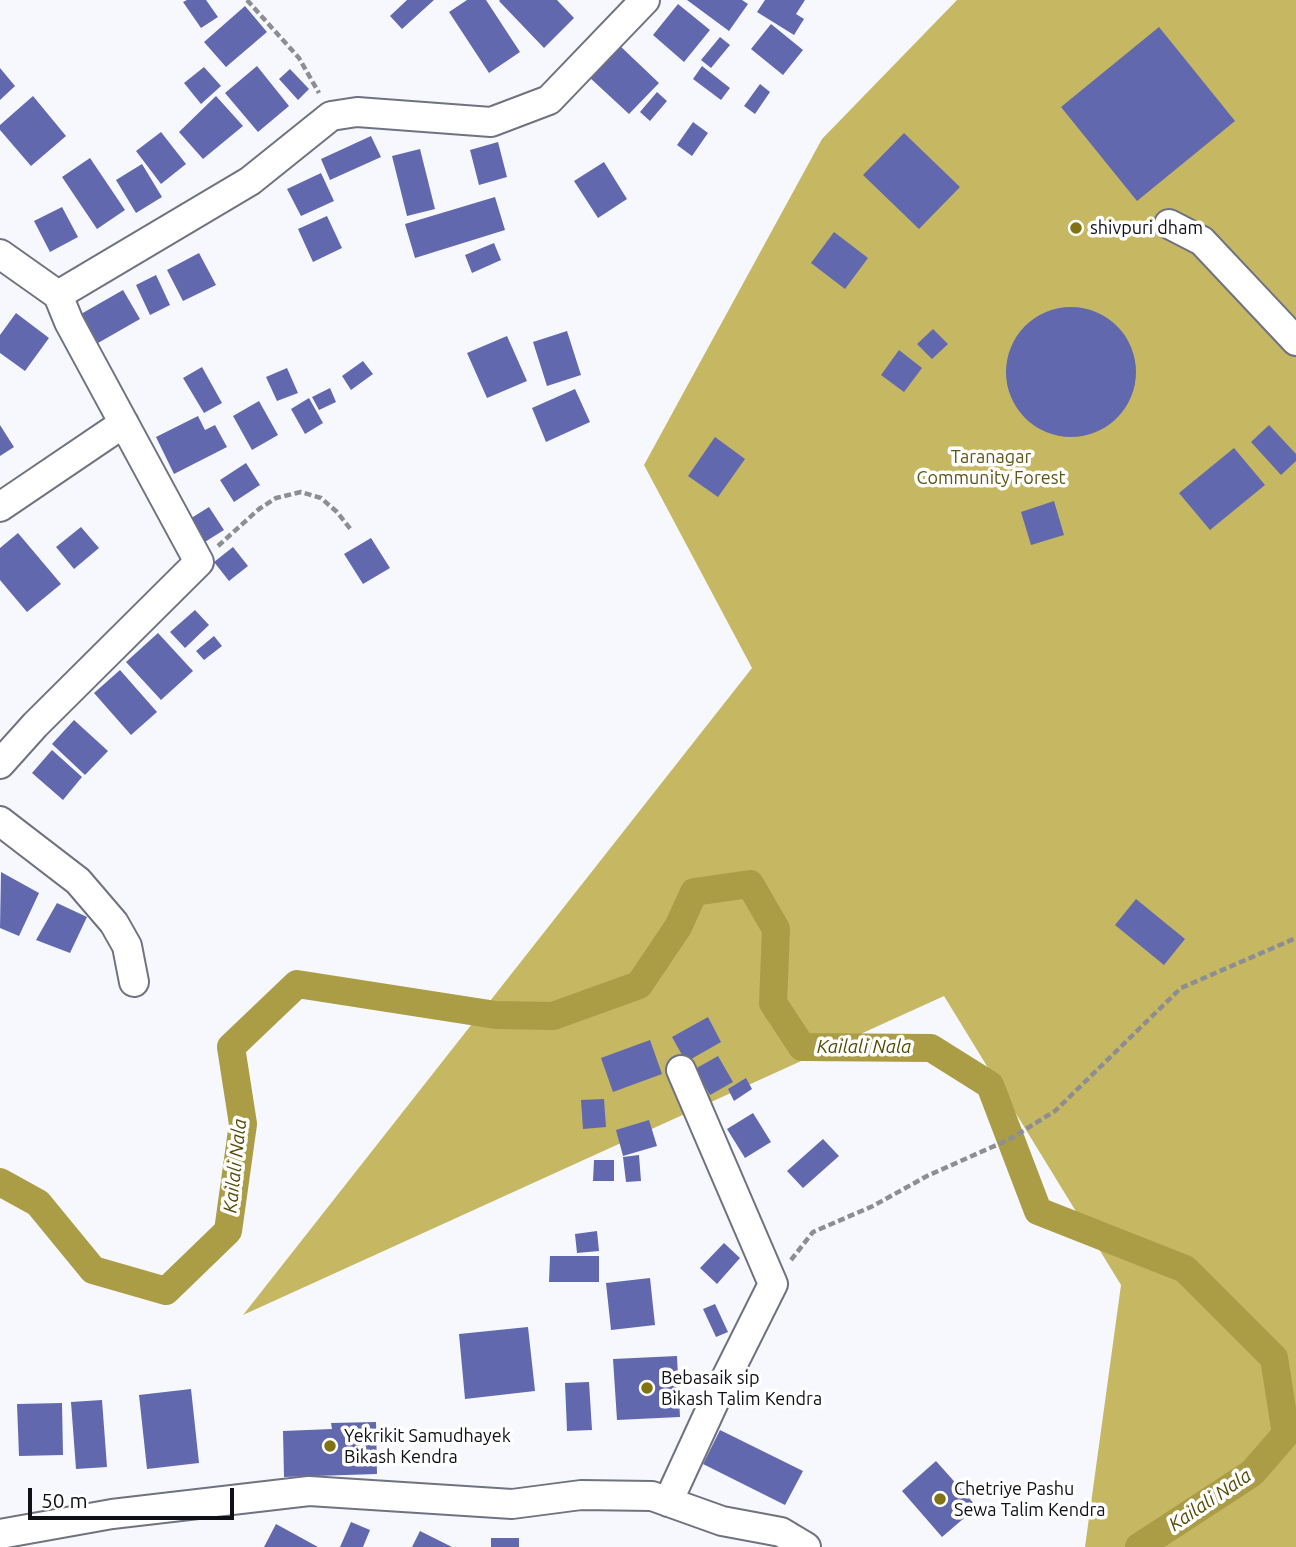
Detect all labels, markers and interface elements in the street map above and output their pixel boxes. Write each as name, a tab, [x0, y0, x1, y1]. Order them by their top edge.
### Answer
place label: shivpuri dham	[1090, 217, 1203, 239]
marker: shivpuri dham	[1068, 220, 1084, 236]
park label: Taranagar Community Forest	[916, 446, 1066, 489]
water label: Kailali Nala	[817, 1036, 911, 1058]
water label: Kailali Nala	[219, 1118, 251, 1214]
place label: Bebasaik sip Bikash Talim Kendra	[661, 1367, 822, 1410]
marker: Bebasaik sip Bikash Talim Kendra	[639, 1380, 655, 1396]
place label: Yekrikit Samudhayek Bikash Kendra	[344, 1425, 511, 1468]
marker: Yekrikit Samudhayek Bikash Kendra	[322, 1438, 338, 1454]
water label: Kailali Nala	[1164, 1464, 1256, 1536]
scale bar	[32, 1474, 238, 1518]
place label: Chetriye Pashu Sewa Talim Kendra	[954, 1478, 1106, 1520]
text: 50 m	[41, 1488, 88, 1512]
marker: Chetriye Pashu Sewa Talim Kendra	[932, 1491, 948, 1507]

